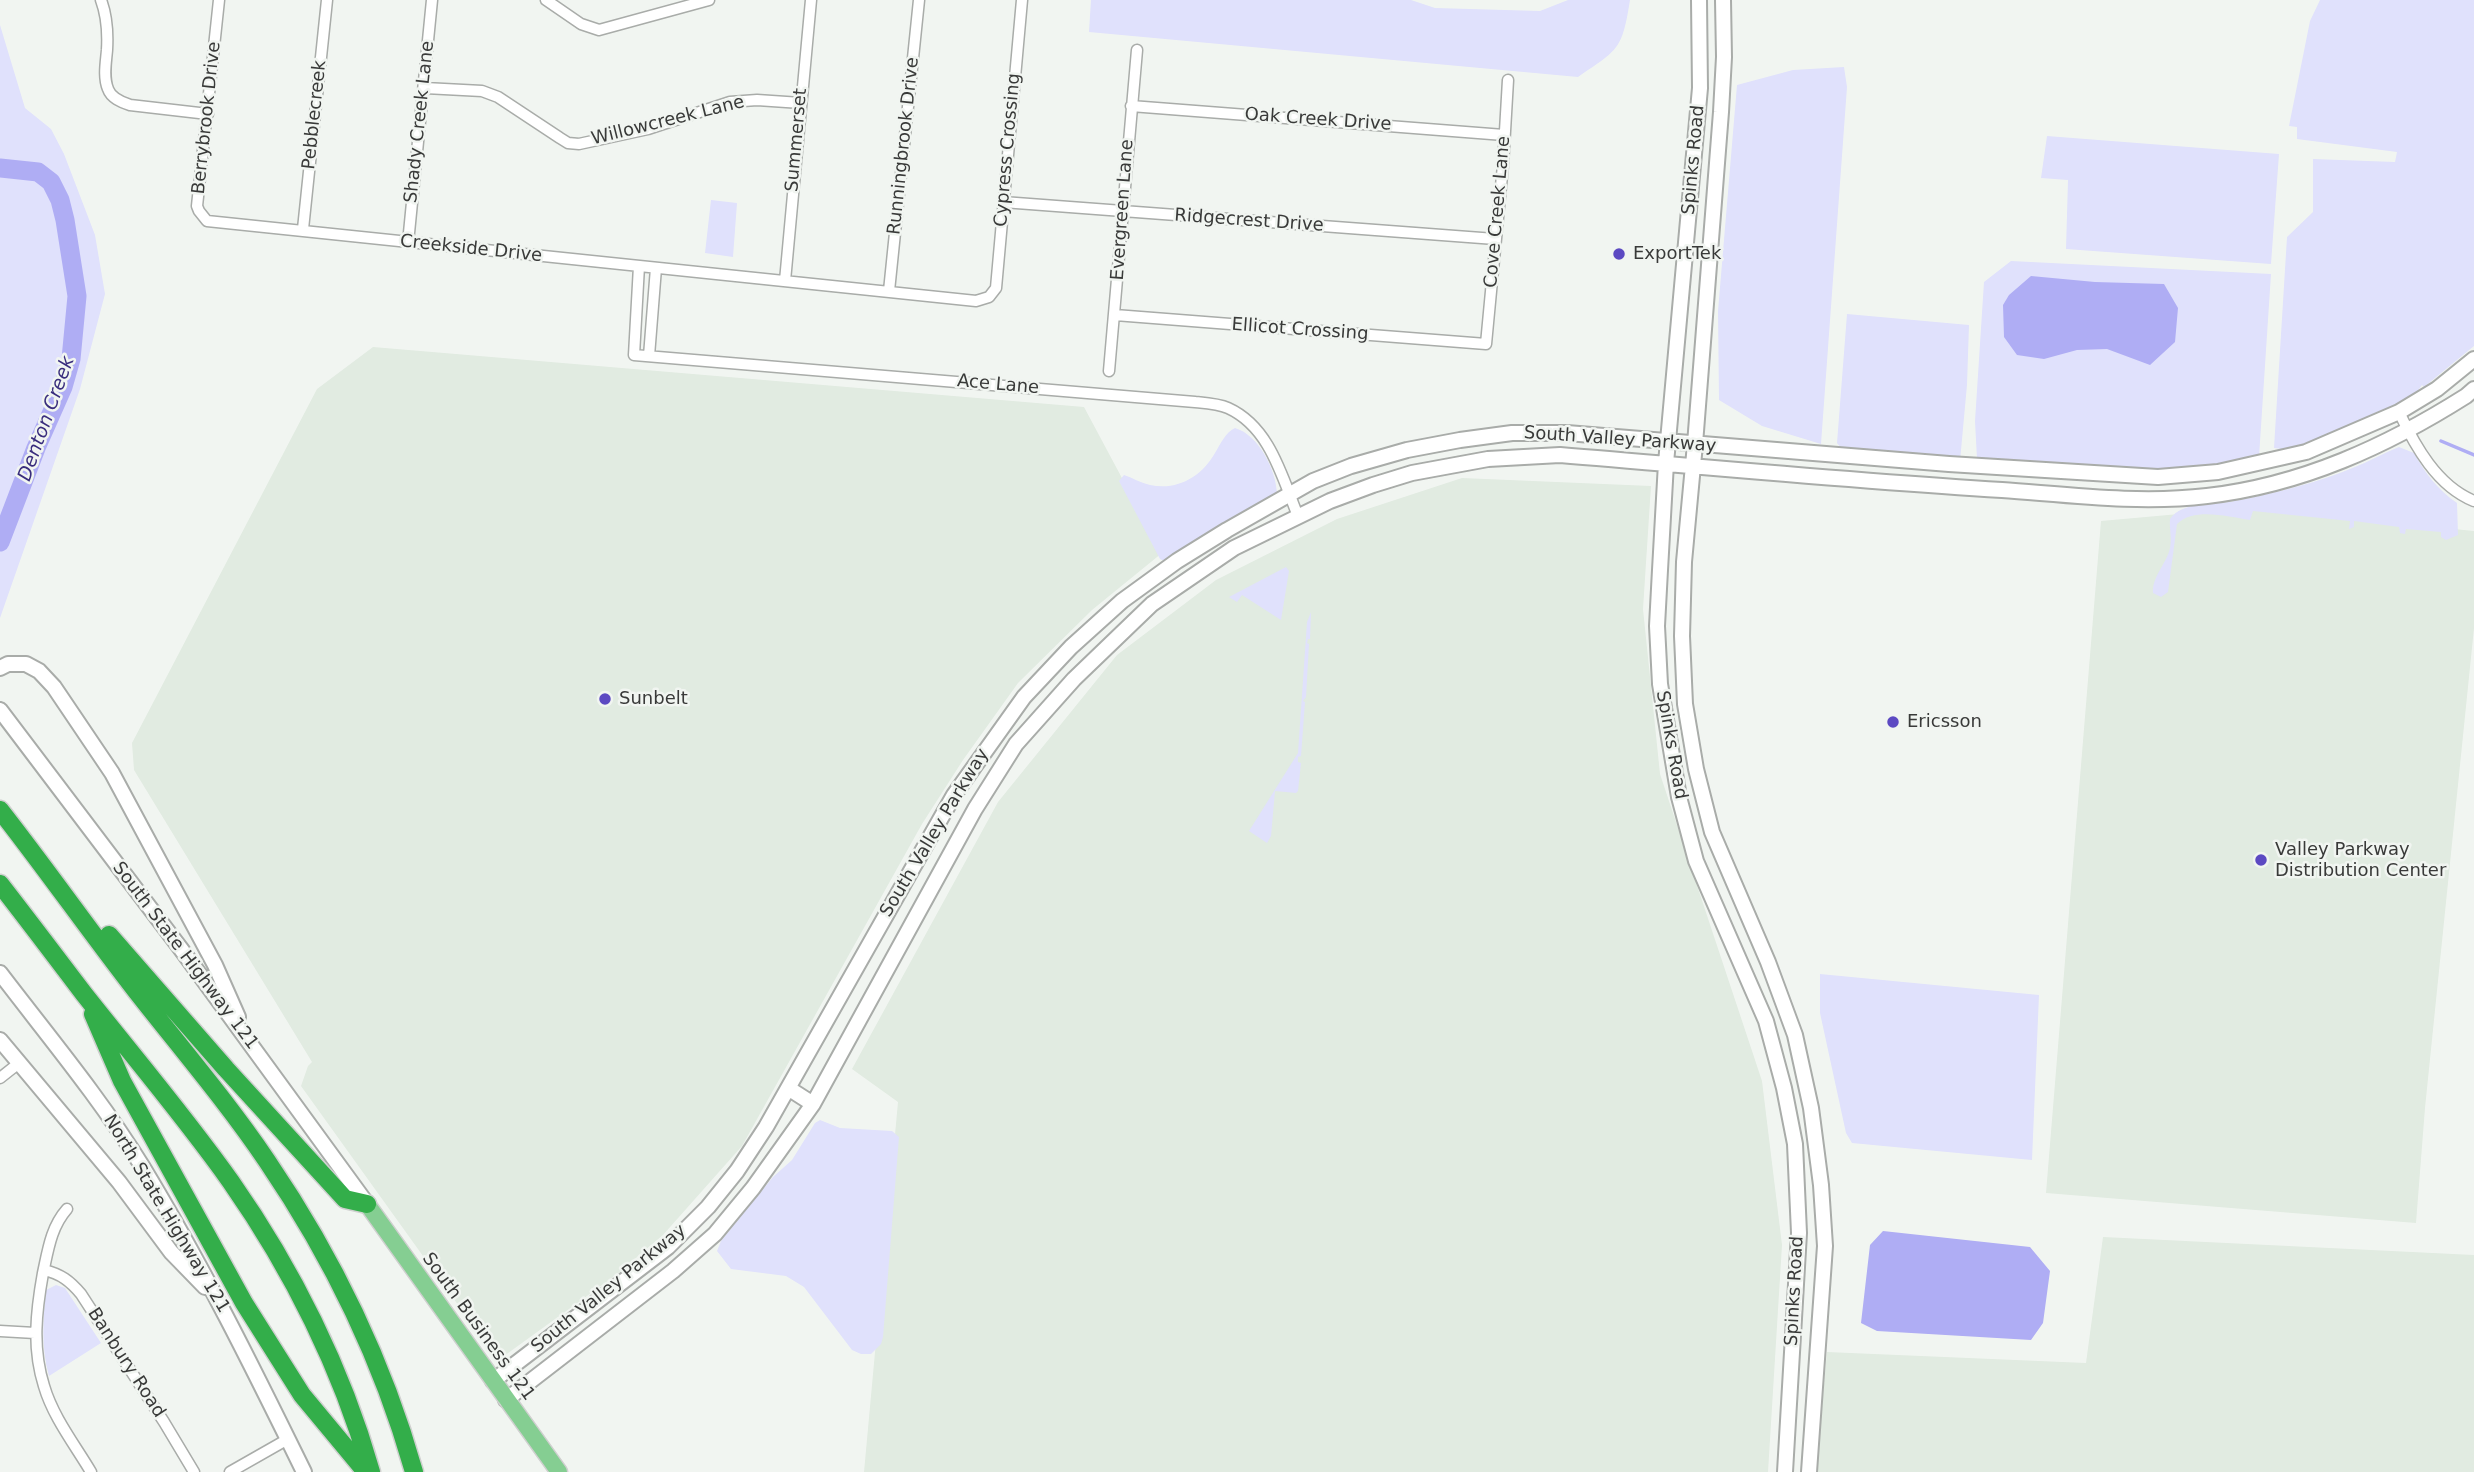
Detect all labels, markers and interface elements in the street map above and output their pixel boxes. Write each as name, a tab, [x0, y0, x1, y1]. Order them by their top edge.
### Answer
street label: Shady Creek Lane	[401, 40, 439, 204]
street label: Berrybrook Drive	[188, 41, 226, 195]
street label: Runningbrook Drive	[884, 56, 924, 236]
street label: Pebblecreek	[299, 59, 331, 171]
street label: Cypress Crossing	[991, 72, 1025, 228]
street label: Summerset	[782, 87, 812, 193]
street label: Willowcreek Lane	[589, 92, 747, 150]
street label: Oak Creek Drive	[1244, 104, 1392, 136]
street label: Spinks Road	[1678, 104, 1710, 216]
street label: Cove Creek Lane	[1481, 135, 1515, 289]
street label: Evergreen Lane	[1107, 139, 1139, 281]
street label: Ridgecrest Drive	[1174, 205, 1324, 237]
street label: Creekside Drive	[399, 231, 543, 267]
place label: ExportTek	[1633, 243, 1721, 265]
marker: ExportTek	[1611, 246, 1627, 262]
street label: Ellicot Crossing	[1231, 314, 1369, 346]
water label: Denton Creek	[14, 354, 80, 484]
street label: Ace Lane	[956, 371, 1040, 399]
street label: South Valley Parkway	[1523, 423, 1717, 457]
place label: Sunbelt	[619, 688, 688, 710]
street label: Spinks Road	[1651, 689, 1691, 801]
marker: Sunbelt	[597, 691, 613, 707]
place label: Ericsson	[1907, 711, 1982, 733]
marker: Ericsson	[1885, 714, 1901, 730]
street label: South Valley Parkway	[876, 745, 994, 921]
place label: Valley Parkway Distribution Center	[2275, 839, 2446, 882]
marker: Valley Parkway Distribution Center	[2253, 852, 2269, 868]
street label: South State Highway 121	[107, 858, 263, 1054]
street label: North State Highway 121	[98, 1111, 234, 1317]
street label: South Valley Parkway	[527, 1220, 691, 1358]
street label: Spinks Road	[1781, 1236, 1809, 1346]
street label: South Business 121	[417, 1249, 539, 1405]
street label: Banbury Road	[82, 1304, 170, 1422]

